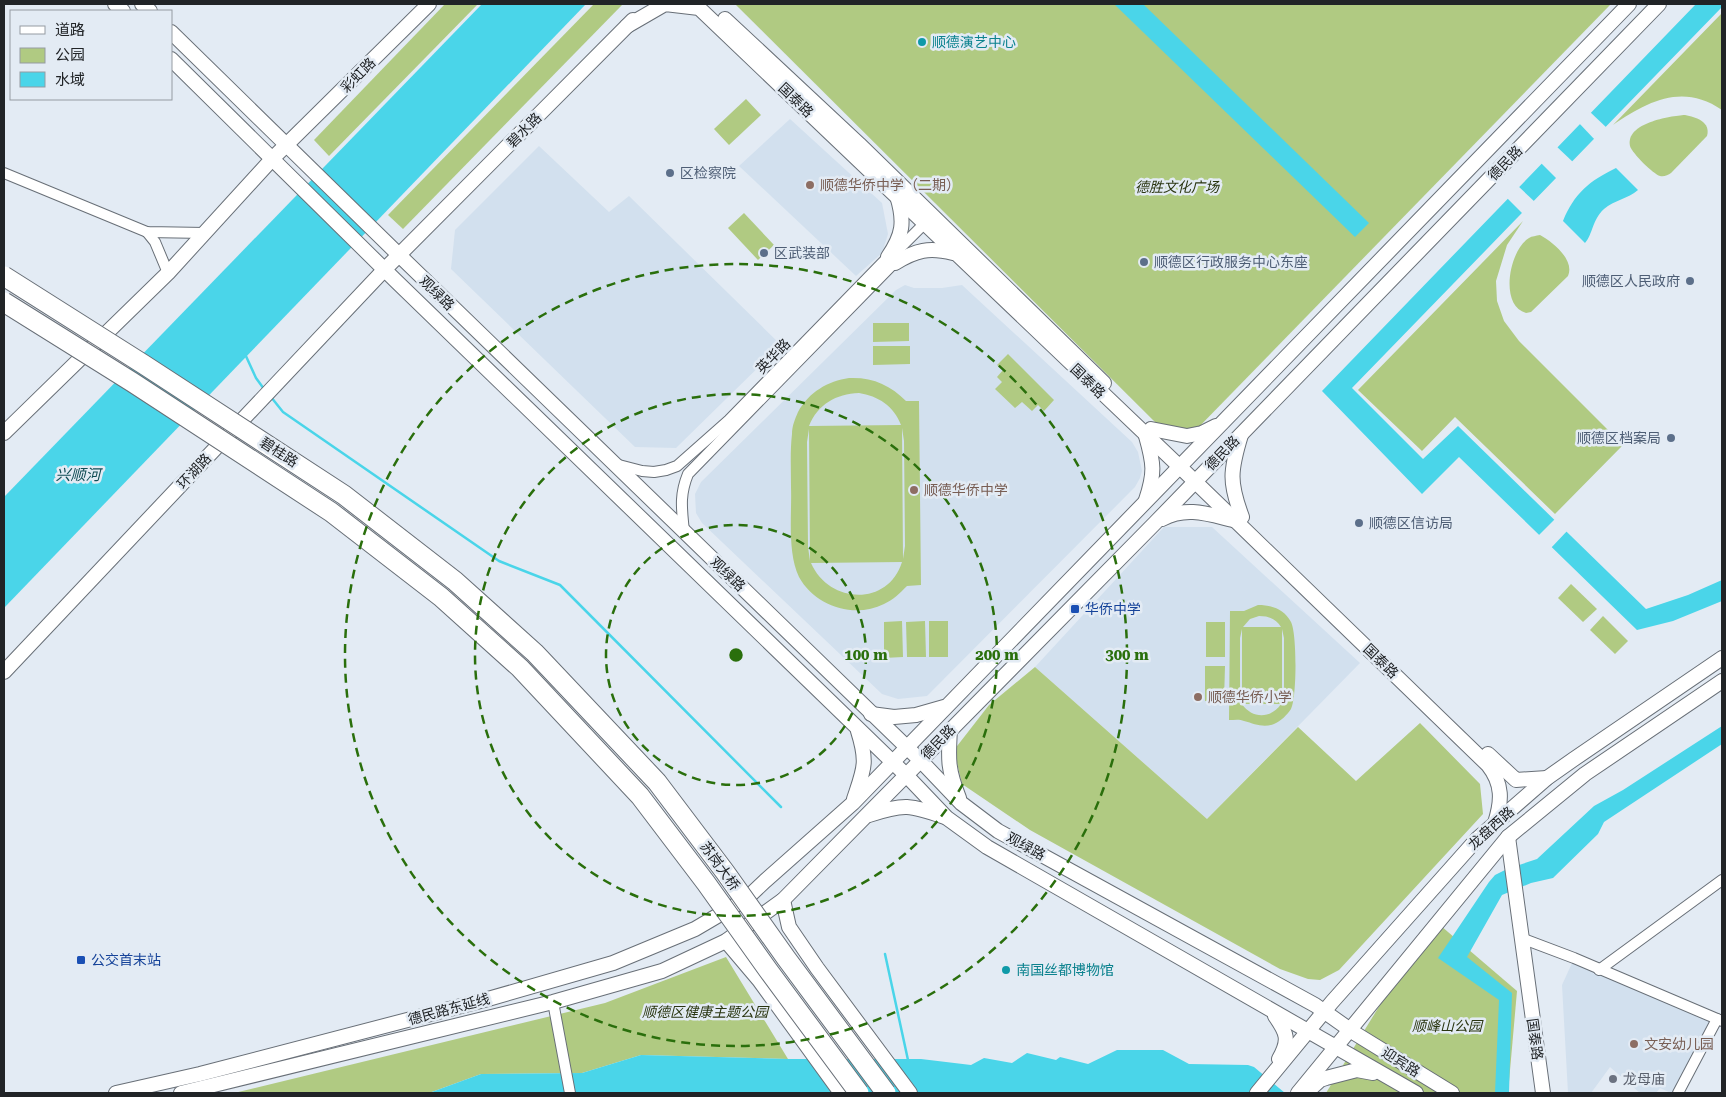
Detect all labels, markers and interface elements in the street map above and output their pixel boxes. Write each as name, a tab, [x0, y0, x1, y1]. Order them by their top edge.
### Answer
legend	[10, 10, 172, 100]
text: 道路	[55, 21, 85, 39]
place label: 顺德演艺中心	[932, 34, 1016, 50]
marker: 顺德演艺中心	[916, 36, 928, 48]
text: 公园	[55, 46, 85, 64]
street label: 彩虹路	[337, 54, 379, 96]
text: 水域	[55, 71, 85, 89]
street label: 国泰路	[775, 80, 817, 120]
street label: 碧水路	[503, 109, 545, 151]
street label: 德民路	[1485, 142, 1525, 184]
place label: 区检察院	[680, 165, 736, 181]
marker: 区检察院	[664, 167, 676, 179]
place label: 顺德华侨中学（二期）	[820, 177, 960, 193]
marker: 顺德华侨中学（二期）	[804, 179, 816, 191]
park label: 德胜文化广场	[1135, 179, 1220, 195]
place label: 区武装部	[774, 245, 830, 261]
marker: 区武装部	[758, 247, 770, 259]
place label: 顺德区行政服务中心东座	[1154, 254, 1308, 270]
marker: 顺德区行政服务中心东座	[1138, 256, 1150, 268]
street label: 观绿路	[416, 273, 458, 313]
place label: 顺德区人民政府	[1582, 273, 1680, 289]
marker: 顺德区人民政府	[1684, 275, 1696, 287]
street label: 英华路	[753, 335, 793, 377]
street label: 国泰路	[1067, 361, 1109, 401]
place label: 顺德区档案局	[1577, 430, 1661, 446]
street label: 德民路	[1202, 432, 1242, 474]
marker: 顺德区档案局	[1665, 432, 1677, 444]
street label: 碧桂路	[257, 434, 301, 470]
street label: 环湖路	[174, 450, 214, 492]
water label: 兴顺河	[55, 466, 103, 484]
place label: 顺德华侨中学	[924, 482, 1008, 498]
marker: 顺德华侨中学	[908, 484, 920, 496]
place label: 顺德区信访局	[1369, 515, 1453, 531]
marker: 顺德区信访局	[1353, 517, 1365, 529]
street label: 观绿路	[707, 554, 749, 594]
place label: 华侨中学	[1085, 601, 1141, 617]
marker: 华侨中学	[1069, 603, 1081, 615]
street label: 国泰路	[1360, 641, 1402, 681]
centre of rings	[727, 646, 745, 664]
text: 100 m	[844, 646, 888, 664]
text: 200 m	[975, 646, 1019, 664]
text: 300 m	[1105, 646, 1149, 664]
place label: 顺德华侨小学	[1208, 689, 1292, 705]
marker: 顺德华侨小学	[1192, 691, 1204, 703]
street label: 德民路	[918, 721, 958, 763]
street label: 龙盘西路	[1465, 803, 1517, 853]
street label: 观绿路	[1004, 829, 1048, 863]
street label: 苏岗大桥	[697, 839, 743, 893]
place label: 公交首末站	[91, 952, 161, 968]
marker: 公交首末站	[75, 954, 87, 966]
place label: 南国丝都博物馆	[1016, 962, 1114, 978]
marker: 南国丝都博物馆	[1000, 964, 1012, 976]
street label: 德民路东延线	[406, 990, 492, 1028]
park label: 顺德区健康主题公园	[642, 1004, 770, 1020]
street label: 国泰路	[1524, 1017, 1546, 1061]
park label: 顺峰山公园	[1412, 1018, 1484, 1034]
place label: 文安幼儿园	[1644, 1036, 1714, 1052]
marker: 文安幼儿园	[1628, 1038, 1640, 1050]
street label: 迎宾路	[1379, 1044, 1423, 1080]
place label: 龙母庙	[1623, 1071, 1665, 1087]
marker: 龙母庙	[1607, 1073, 1619, 1085]

